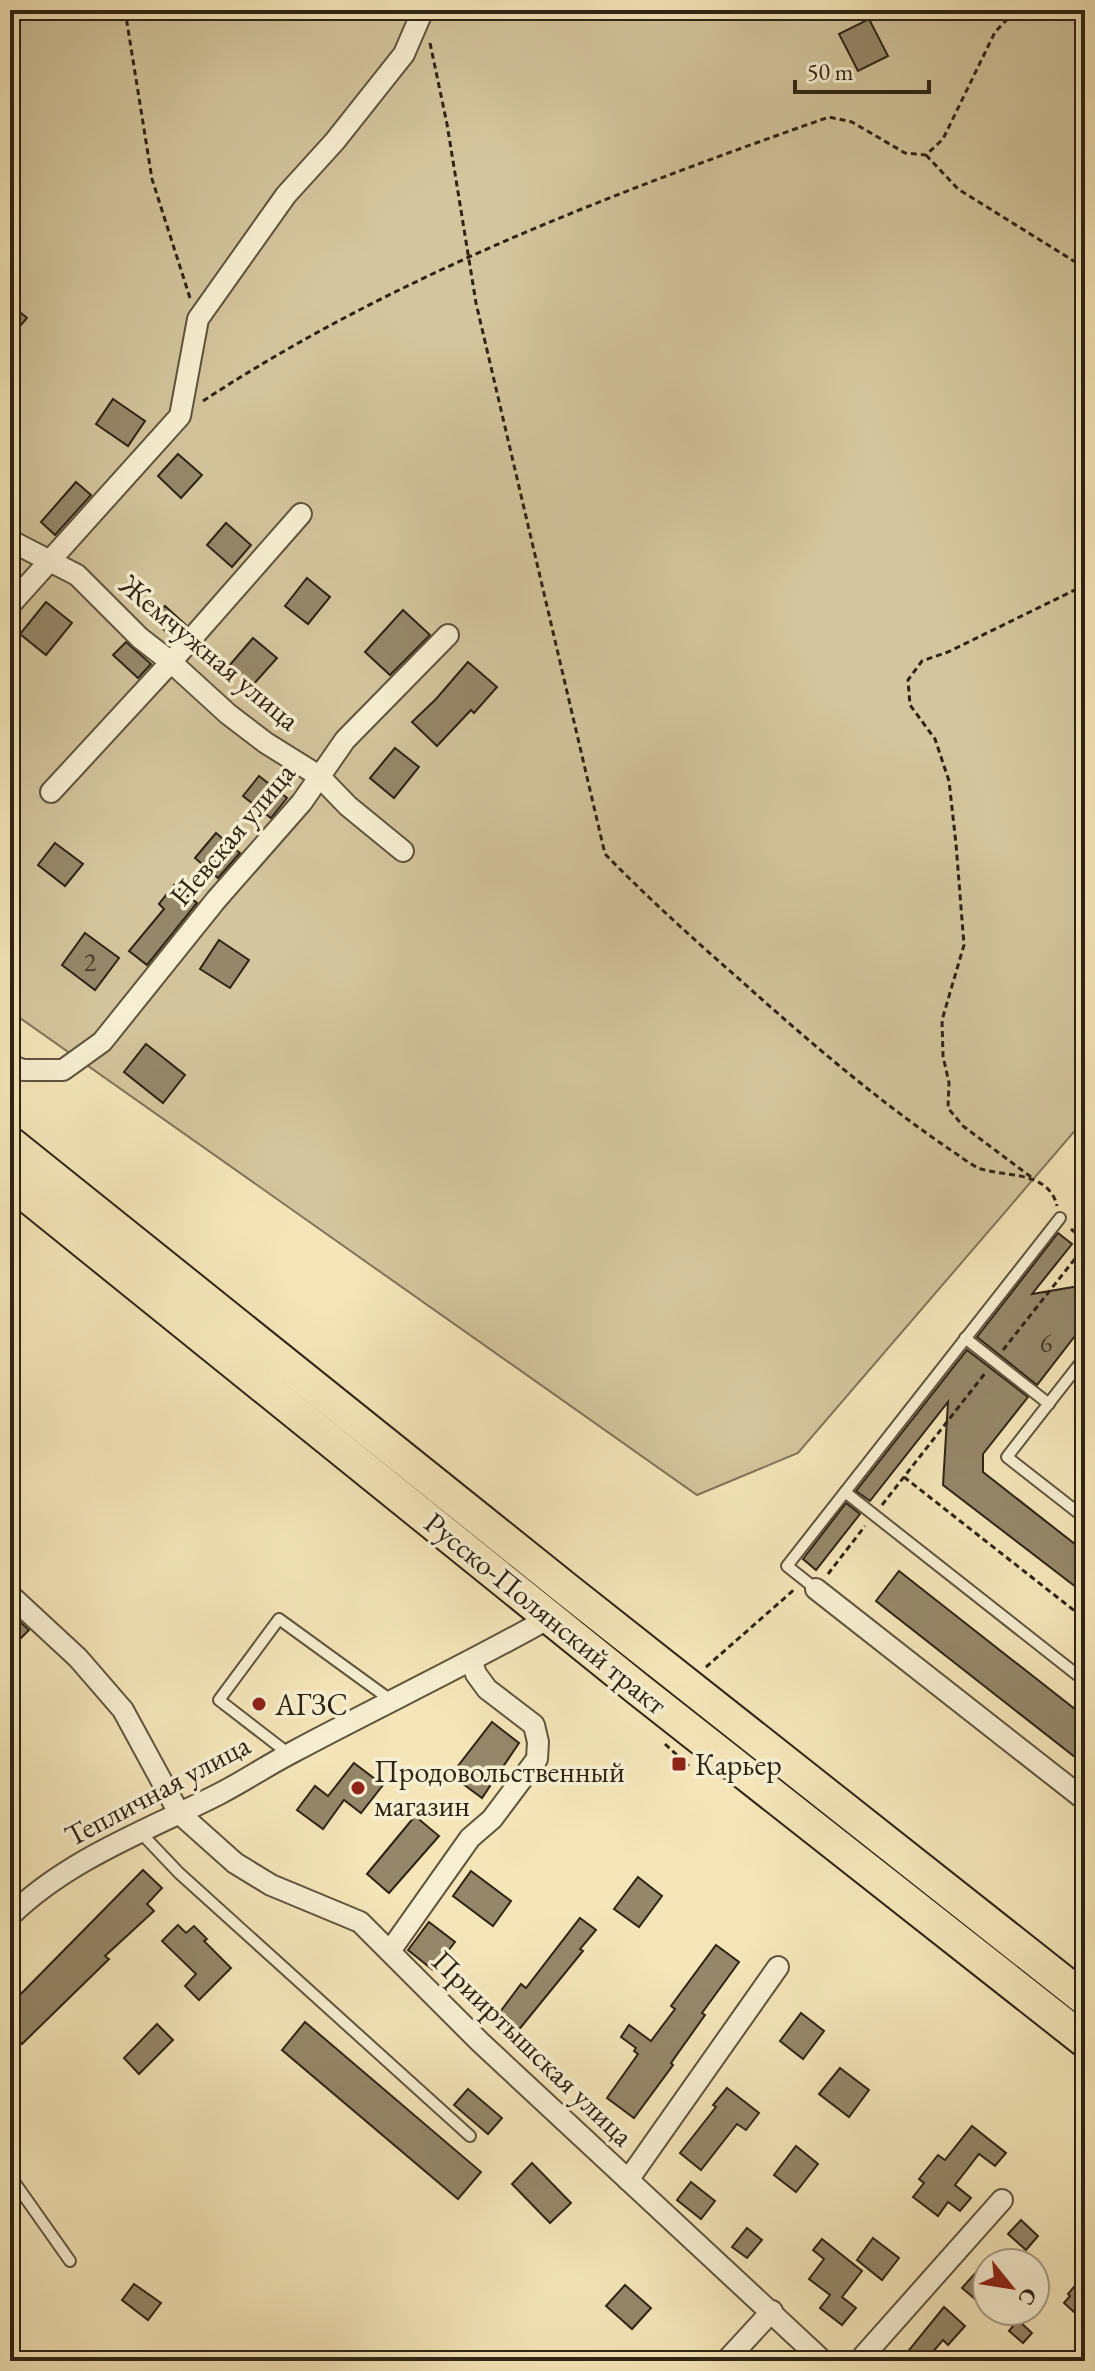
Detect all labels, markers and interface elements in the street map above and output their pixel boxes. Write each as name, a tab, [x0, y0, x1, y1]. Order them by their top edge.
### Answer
scale bar	[795, 44, 929, 94]
text: 50 m	[807, 56, 854, 87]
street label: Жемчужная улица	[111, 564, 308, 739]
street label: Невская улица	[161, 754, 303, 914]
house number: 2	[84, 945, 97, 979]
house number: 6	[1040, 1326, 1052, 1360]
street label: Русско-Полянский тракт	[417, 1503, 675, 1723]
place label: АГЗС	[274, 1685, 348, 1724]
marker: АГЗС	[250, 1695, 268, 1713]
street label: Тепличная улица	[58, 1725, 256, 1855]
place label: Карьер	[695, 1745, 782, 1784]
place label: Продовольственный магазин	[374, 1752, 625, 1825]
marker: Карьер	[670, 1755, 688, 1773]
marker: Продовольственный магазин	[349, 1779, 367, 1797]
street label: Прииртышская улица	[424, 1942, 642, 2154]
north arrow	[971, 2247, 1051, 2327]
text: С	[1011, 2283, 1044, 2311]

